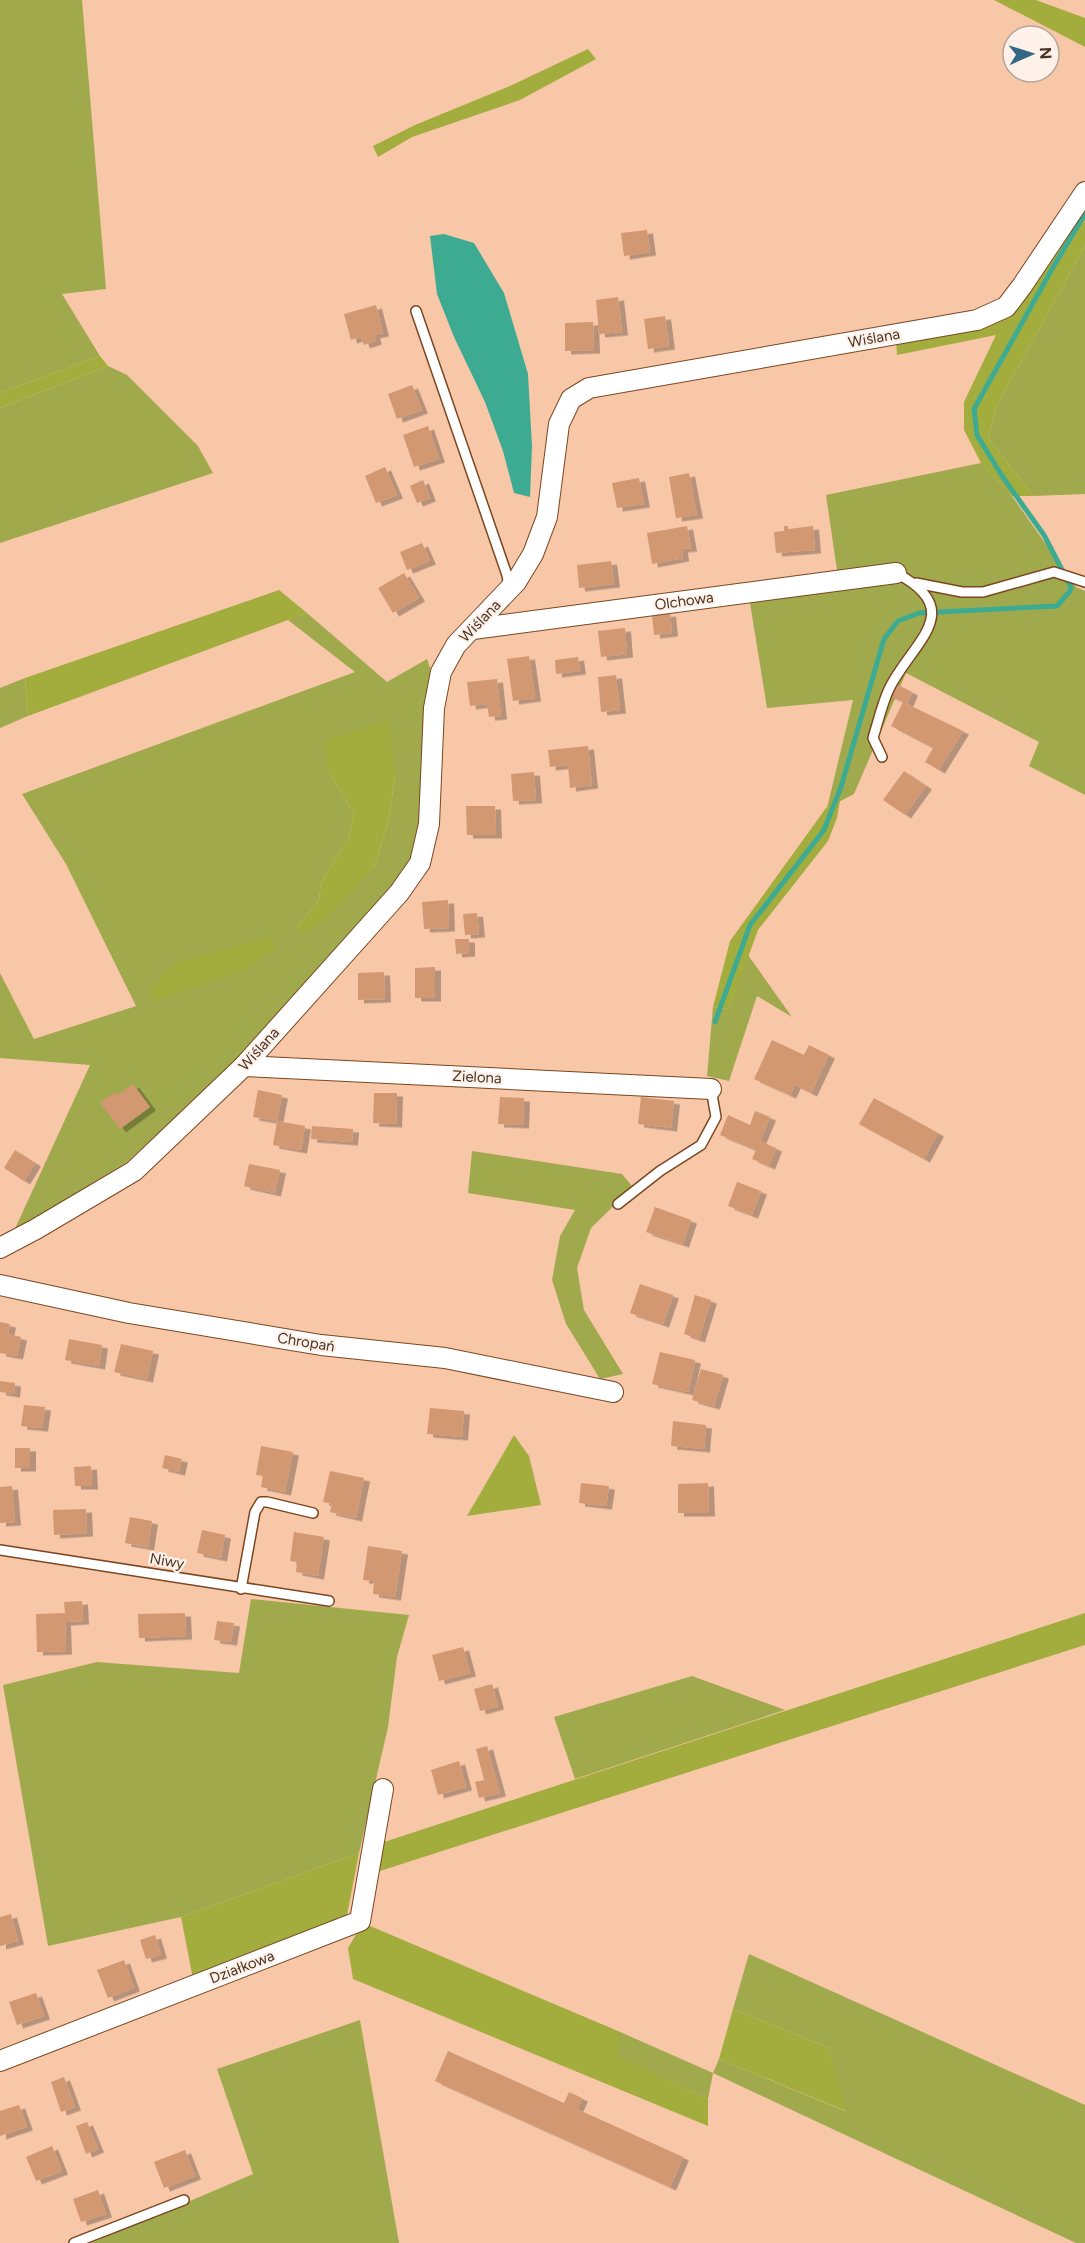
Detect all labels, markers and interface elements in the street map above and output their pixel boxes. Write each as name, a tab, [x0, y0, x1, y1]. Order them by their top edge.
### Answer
north arrow	[1001, 24, 1061, 84]
text: N	[1036, 47, 1055, 60]
street label: Wiślana	[847, 325, 901, 351]
street label: Olchowa	[653, 588, 715, 614]
street label: Wiślana	[455, 596, 505, 646]
street label: Wiślana	[235, 1024, 283, 1074]
street label: Zielona	[452, 1067, 502, 1087]
street label: Chropań	[276, 1329, 336, 1355]
street label: Niwy	[148, 1549, 186, 1573]
street label: Działkowa	[207, 1946, 277, 1988]

